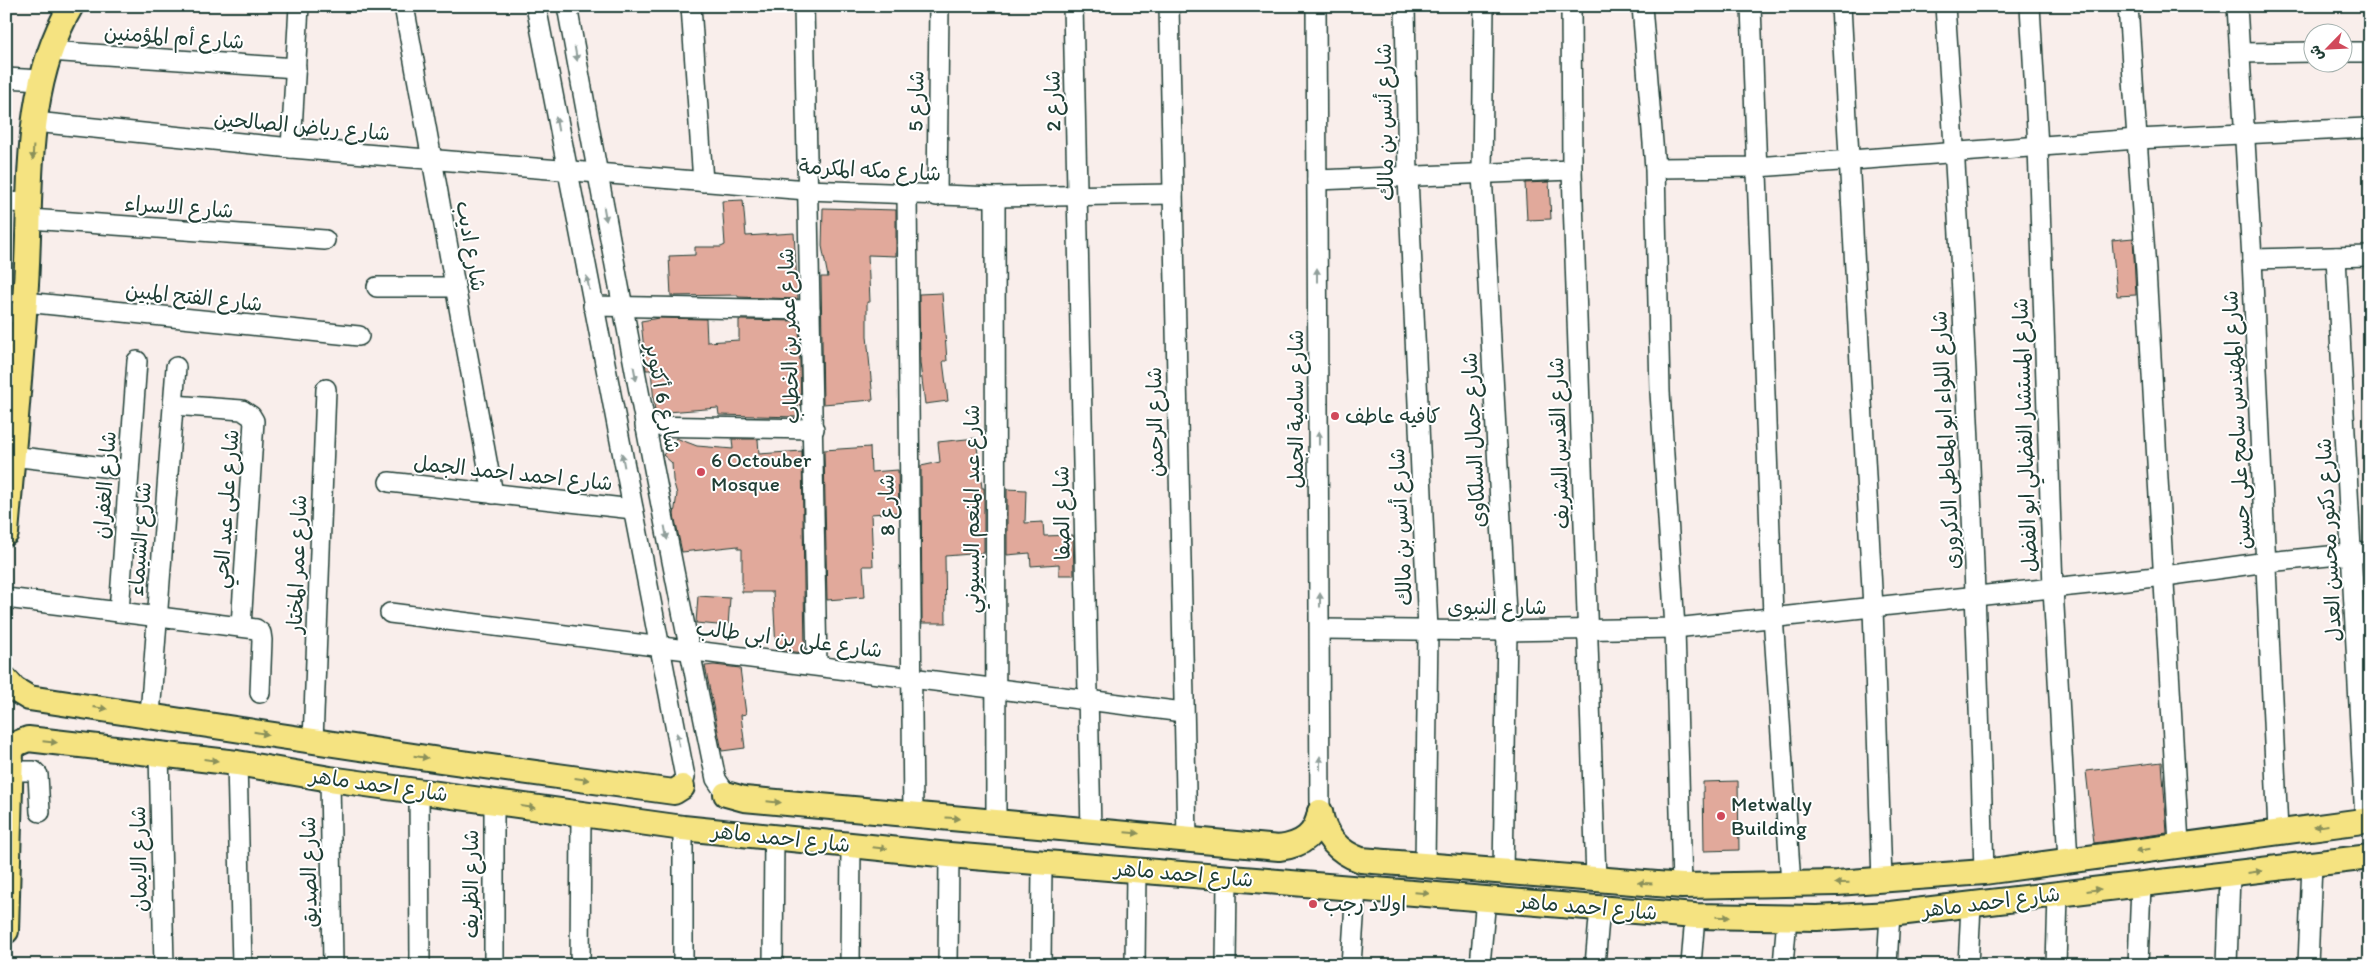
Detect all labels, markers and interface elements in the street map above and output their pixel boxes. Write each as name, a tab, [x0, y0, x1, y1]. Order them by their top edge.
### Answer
street label: شارع أم المؤمنين	[103, 19, 245, 58]
north arrow	[2304, 22, 2354, 72]
street label: شارع أنس بن مالك	[1371, 43, 1401, 201]
text: ش	[2306, 43, 2327, 64]
one-way arrow	[572, 47, 580, 62]
street label: شارع 5	[902, 70, 932, 132]
street label: شارع 2	[1039, 70, 1069, 132]
street label: شارع رياض الصالحين	[213, 105, 391, 149]
one-way arrow	[553, 116, 561, 132]
one-way arrow	[29, 146, 37, 162]
street label: شارع مكه المكرمة	[798, 153, 942, 189]
street label: شارع الاسراء	[123, 190, 234, 226]
street label: شارع اديب	[448, 199, 492, 294]
one-way arrow	[602, 206, 610, 222]
street label: شارع عمر بن الخطاب	[773, 247, 807, 424]
one-way arrow	[1313, 267, 1321, 283]
one-way arrow	[584, 275, 592, 291]
street label: شارع الفتح المبين	[124, 277, 264, 319]
street label: شارع المهندس سامح على حسن	[2217, 290, 2259, 550]
street label: شارع المستشار الفضالي ابو الفضل	[2007, 297, 2049, 573]
street label: شارع اللواء ابو المعاطى الدكرورى	[1926, 310, 1968, 570]
street label: شارع سامية الجمل	[1283, 329, 1311, 489]
street label: شارع 6 أكتوبر	[637, 339, 686, 455]
street label: شارع جمال السلكاوى	[1456, 352, 1494, 528]
street label: شارع القدس الشريف	[1543, 356, 1577, 530]
one-way arrow	[632, 366, 640, 382]
street label: شارع الرحمن	[1141, 367, 1171, 477]
place label: كافيه عاطف	[1345, 403, 1440, 428]
street label: شارع عبد المنعم البسيوني	[959, 404, 991, 614]
marker: كافيه عاطف	[1329, 410, 1341, 422]
street label: شارع على عبد الحي	[207, 428, 251, 590]
street label: شارع الغفران	[88, 430, 124, 540]
one-way arrow	[1315, 430, 1323, 446]
street label: شارع دكتور محسن العدل	[2311, 437, 2349, 642]
place label: 6 Octouber Mosque	[711, 447, 812, 496]
street label: شارع أنس بن مالك	[1384, 447, 1420, 606]
street label: شارع احمد احمد الجمل	[412, 450, 614, 498]
one-way arrow	[619, 452, 627, 468]
street label: شارع الصفا	[1048, 465, 1078, 561]
marker: 6 Octouber Mosque	[695, 466, 707, 478]
street label: شارع 8	[873, 474, 903, 536]
street label: شارع الشيماء	[123, 481, 159, 597]
street label: شارع عمر المختار	[282, 494, 314, 636]
one-way arrow	[663, 526, 671, 542]
one-way arrow	[1316, 592, 1324, 608]
street label: شارع النبوى	[1447, 594, 1547, 622]
street label: شارع على بن ابى طالب	[694, 615, 884, 665]
one-way arrow	[93, 704, 109, 712]
one-way arrow	[253, 729, 269, 737]
one-way arrow	[674, 732, 682, 747]
one-way arrow	[42, 738, 58, 746]
one-way arrow	[414, 753, 430, 761]
one-way arrow	[1316, 755, 1324, 771]
one-way arrow	[204, 756, 220, 764]
street label: شارع احمد ماهر	[306, 762, 450, 810]
one-way arrow	[575, 776, 591, 784]
place label: Metwally Building	[1731, 791, 1812, 840]
one-way arrow	[766, 798, 782, 806]
one-way arrow	[520, 803, 536, 811]
street label: شارع الايمان	[125, 806, 155, 912]
marker: Metwally Building	[1715, 810, 1727, 822]
one-way arrow	[945, 815, 961, 823]
street label: شارع الصديق	[295, 816, 325, 928]
street label: شارع احمد ماهر	[708, 818, 852, 860]
one-way arrow	[2313, 822, 2329, 830]
street label: شارع الظريف	[458, 829, 486, 939]
one-way arrow	[1124, 829, 1140, 837]
one-way arrow	[873, 845, 889, 853]
one-way arrow	[2135, 846, 2151, 854]
street label: شارع احمد ماهر	[1111, 855, 1254, 895]
one-way arrow	[2248, 868, 2264, 876]
one-way arrow	[1637, 878, 1653, 886]
one-way arrow	[1834, 879, 1850, 887]
street label: شارع احمد ماهر	[1918, 881, 2062, 926]
one-way arrow	[2086, 886, 2102, 894]
street label: شارع احمد ماهر	[1515, 888, 1658, 928]
one-way arrow	[1414, 889, 1430, 897]
place label: اولاد رجب	[1323, 891, 1406, 917]
marker: اولاد رجب	[1307, 898, 1319, 910]
one-way arrow	[1715, 913, 1731, 921]

